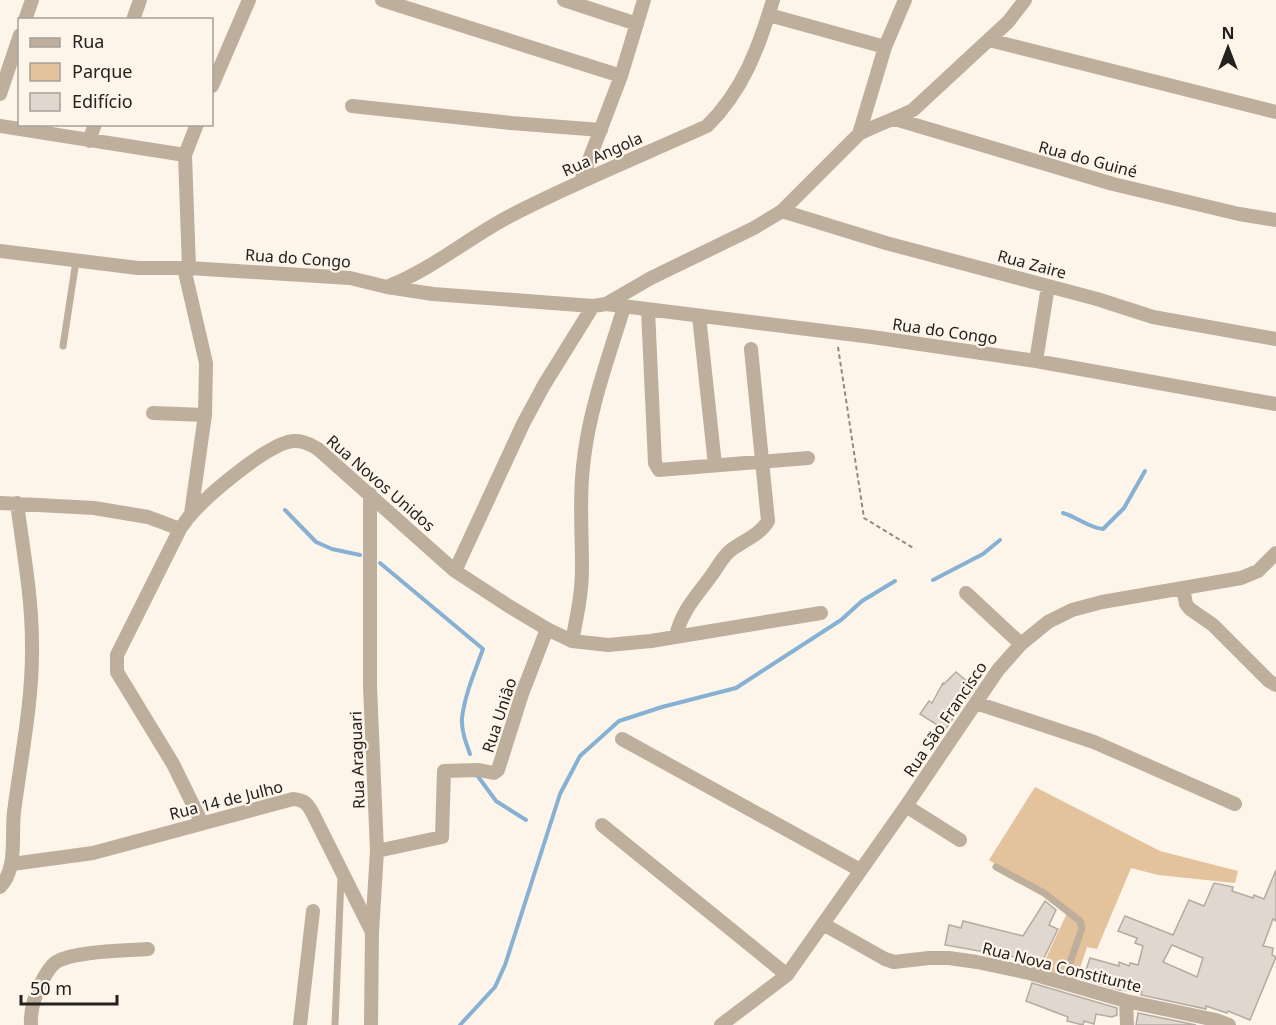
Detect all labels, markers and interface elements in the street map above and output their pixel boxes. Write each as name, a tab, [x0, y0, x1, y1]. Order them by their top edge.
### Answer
legend	[18, 18, 213, 126]
north arrow	[1198, 18, 1258, 78]
text: N	[1221, 22, 1235, 44]
text: Rua	[72, 29, 104, 53]
text: Parque	[72, 59, 132, 83]
text: Edifício	[72, 89, 133, 113]
street label: Rua Angola	[558, 127, 646, 181]
street label: Rua do Guiné	[1036, 135, 1140, 183]
street label: Rua do Congo	[244, 243, 352, 273]
street label: Rua Zaire	[995, 244, 1069, 284]
street label: Rua do Congo	[891, 313, 999, 349]
street label: Rua Novos Unidos	[322, 430, 440, 536]
street label: Rua São Francisco	[898, 657, 992, 781]
street label: Rua Uniâo	[477, 675, 521, 755]
street label: Rua Araguari	[344, 711, 370, 809]
street label: Rua 14 de Julho	[167, 775, 285, 825]
street label: Rua Nova Constitunte	[980, 937, 1144, 997]
scale bar	[21, 968, 117, 1006]
text: 50 m	[30, 976, 72, 1000]

